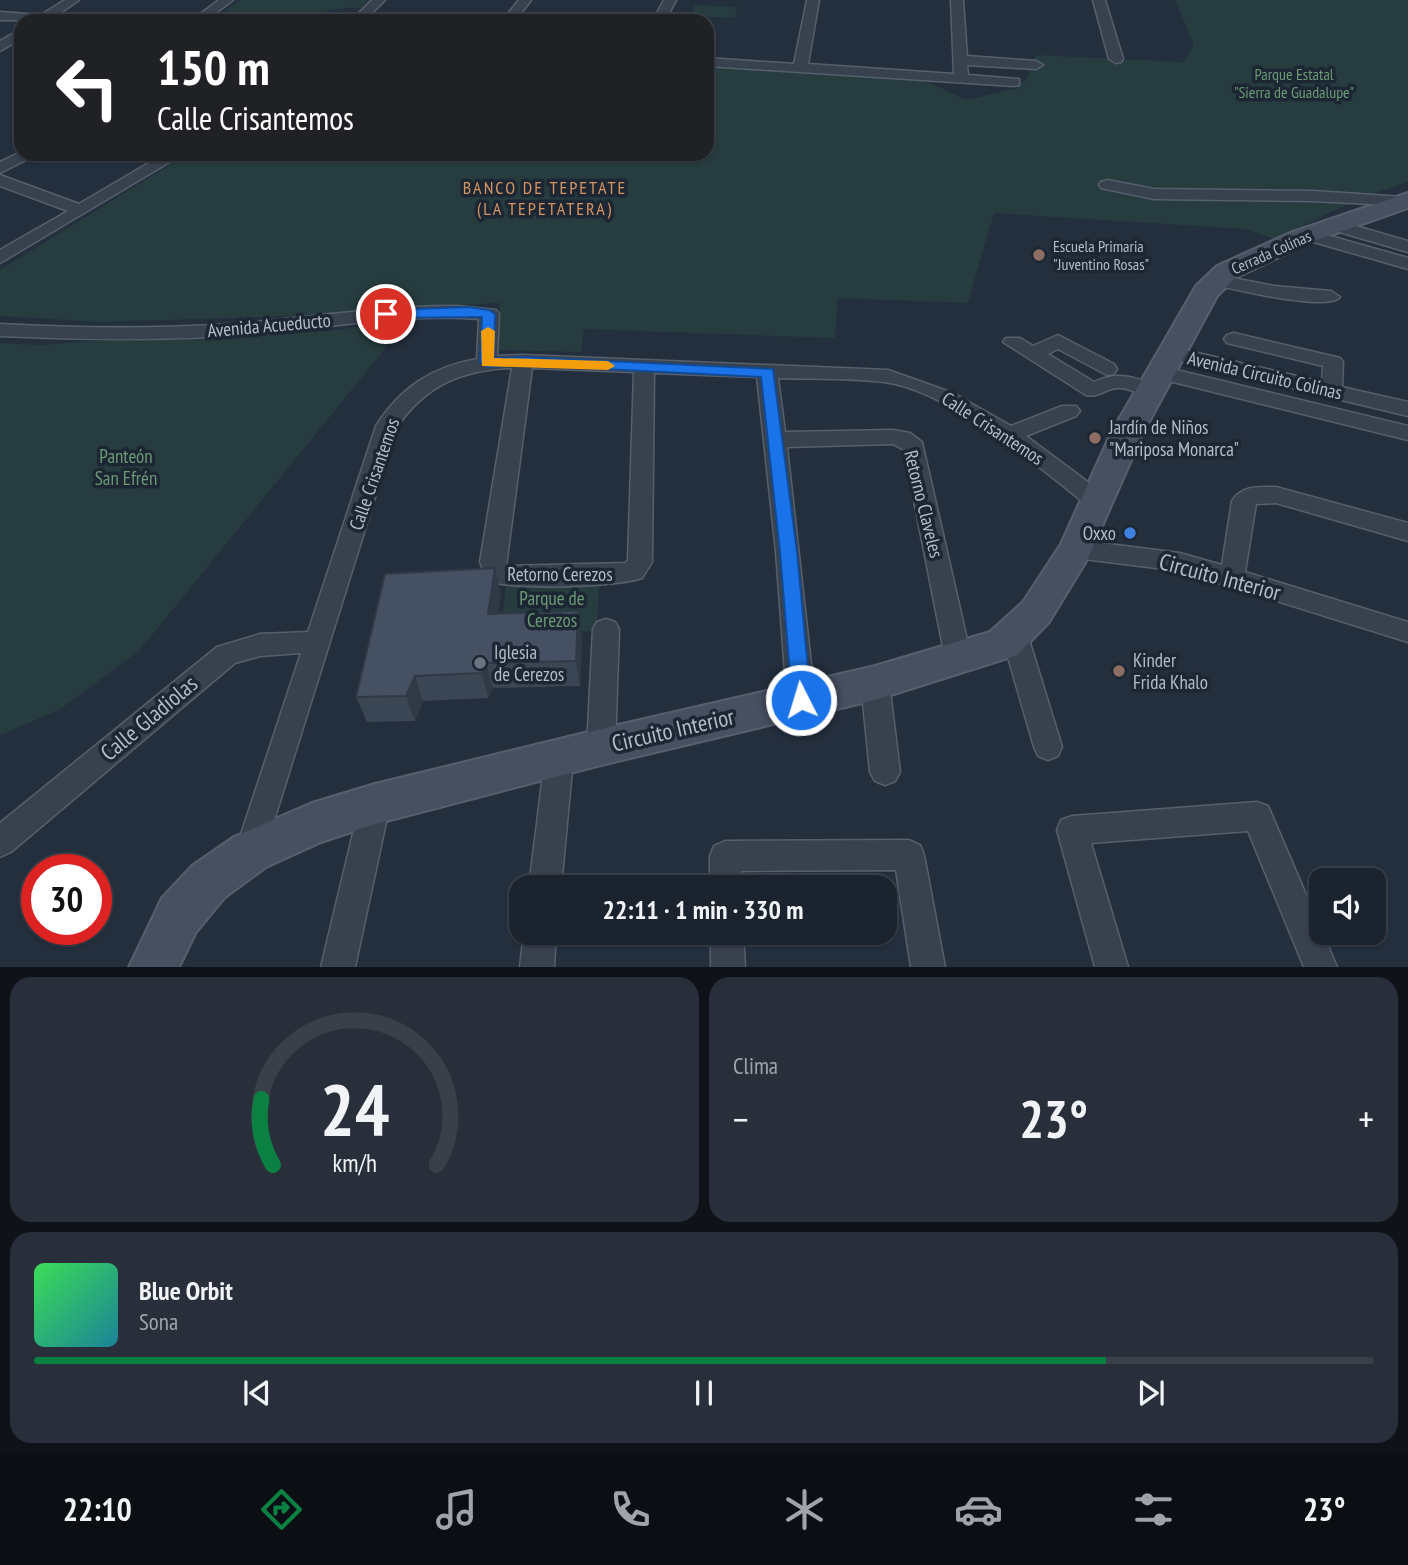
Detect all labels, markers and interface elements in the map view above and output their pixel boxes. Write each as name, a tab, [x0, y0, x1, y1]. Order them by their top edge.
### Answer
text: 150 m	[157, 35, 270, 99]
icon: left	[42, 42, 133, 133]
park label: Parque Estatal "Sierra de Guadalupe"	[1234, 64, 1354, 102]
text: Calle Crisantemos	[157, 97, 354, 139]
district label: BANCO DE TEPETATE (LA TEPETATERA)	[463, 176, 627, 220]
street label: Cerrada Colinas	[1228, 226, 1314, 278]
place label: Escuela Primaria "Juventino Rosas"	[1053, 236, 1149, 274]
marker: Escuela Primaria "Juventino Rosas"	[1031, 247, 1047, 263]
pin	[356, 284, 416, 344]
icon: arrive	[367, 295, 405, 333]
street label: Avenida Acueducto	[206, 308, 332, 342]
street label: Avenida Circuito Colinas	[1185, 346, 1345, 404]
street label: Calle Crisantemos	[937, 386, 1049, 470]
street label: Calle Crisantemos	[344, 415, 404, 533]
place label: Jardín de Niños "Mariposa Monarca"	[1108, 415, 1239, 461]
marker: Jardín de Niños "Mariposa Monarca"	[1087, 430, 1103, 446]
park label: Panteón San Efrén	[95, 444, 157, 490]
street label: Retorno Claveles	[899, 448, 949, 560]
place label: Oxxo	[1083, 521, 1116, 545]
marker: Oxxo	[1122, 525, 1138, 541]
street label: Circuito Interior	[1156, 546, 1285, 607]
street label: Retorno Cerezos	[507, 562, 613, 586]
park label: Parque de Cerezos	[519, 586, 585, 632]
place label: Iglesia de Cerezos	[494, 640, 564, 686]
place label: Kinder Frida Khalo	[1133, 648, 1208, 694]
marker: Iglesia de Cerezos	[472, 655, 488, 671]
position arrow	[764, 663, 838, 737]
marker: Kinder Frida Khalo	[1111, 663, 1127, 679]
street label: Calle Gladiolas	[94, 669, 203, 767]
street label: Circuito Interior	[609, 701, 738, 758]
speed limit sign: 30	[21, 854, 112, 945]
map controls	[1309, 868, 1386, 945]
button: sound	[1309, 868, 1386, 945]
text: 22:11 · 1 min · 330 m	[603, 893, 803, 926]
text: Clima	[733, 1051, 778, 1080]
text: 24	[320, 1062, 389, 1156]
text: 23°	[1019, 1085, 1088, 1152]
text: −	[733, 1094, 749, 1143]
text: +	[1358, 1094, 1374, 1143]
text: km/h	[332, 1147, 377, 1179]
text: Blue Orbit	[139, 1274, 233, 1307]
text: Sona	[139, 1307, 178, 1336]
icon: previous	[238, 1374, 276, 1412]
icon: pause	[685, 1374, 723, 1412]
icon: next	[1132, 1374, 1170, 1412]
icon: directions	[257, 1485, 306, 1534]
icon: music	[432, 1485, 481, 1534]
icon: phone	[606, 1485, 655, 1534]
icon: climate	[780, 1485, 829, 1534]
icon: car	[954, 1485, 1003, 1534]
icon: filters	[1129, 1485, 1178, 1534]
text: 22:10	[63, 1488, 132, 1530]
text: 23°	[1303, 1488, 1345, 1530]

